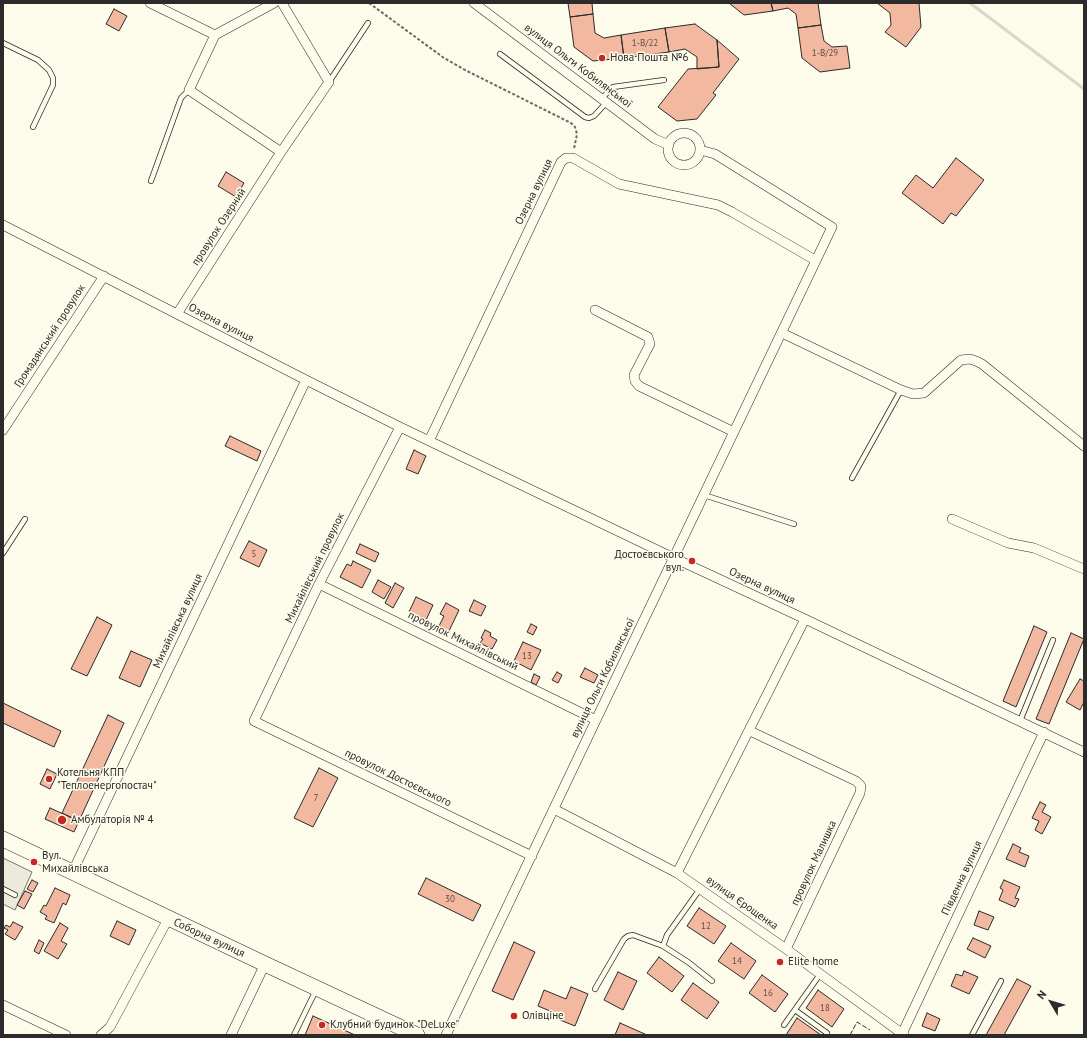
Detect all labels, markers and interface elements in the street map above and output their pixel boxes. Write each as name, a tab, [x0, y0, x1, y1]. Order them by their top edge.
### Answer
street label: вулиця Ольги Кобилянської	[521, 21, 635, 111]
house number: 1-В/22	[632, 38, 658, 48]
house number: 1-В/29	[812, 48, 838, 58]
place label: Нова Пошта №6	[610, 51, 688, 65]
marker: Нова Пошта №6	[597, 53, 607, 63]
street label: Озерна вулиця	[512, 157, 556, 227]
street label: провулок Озерний	[189, 186, 249, 268]
street label: Громадянський провулок	[12, 282, 88, 390]
street label: Озерна вулиця	[186, 301, 256, 345]
street label: Михайлівський провулок	[283, 511, 347, 625]
place label: Достоєвського вул.	[615, 548, 684, 574]
house number: 5	[252, 549, 256, 559]
marker: Достоєвського вул.	[687, 556, 697, 566]
street label: Озерна вулиця	[727, 565, 797, 607]
street label: Михайлівська вулиця	[150, 572, 206, 670]
street label: провулок Михайлівський	[406, 609, 520, 673]
street label: вулиця Ольги Кобилянської	[568, 616, 638, 740]
house number: 13	[522, 651, 532, 661]
street label: провулок Достоєвського	[342, 746, 454, 810]
place label: Котельня КПП "Теплоенергопостач"	[57, 766, 157, 792]
marker: Котельня КПП "Теплоенергопостач"	[44, 774, 54, 784]
house number: 7	[314, 793, 318, 803]
place label: Амбулаторія № 4	[71, 813, 154, 827]
marker: Амбулаторія № 4	[56, 814, 68, 826]
street label: провулок Малишка	[789, 818, 839, 908]
street label: Південна вулиця	[939, 839, 985, 917]
place label: Вул. Михайлівська	[42, 849, 109, 875]
marker: Вул. Михайлівська	[29, 857, 39, 867]
street label: вулиця Єрощенка	[703, 873, 781, 933]
house number: 30	[445, 894, 455, 904]
street label: Соборна вулиця	[171, 916, 247, 960]
house number: 12	[701, 921, 711, 931]
place label: Elite home	[788, 955, 839, 969]
house number: 14	[732, 956, 742, 966]
marker: Elite home	[775, 957, 785, 967]
north arrow	[1031, 982, 1071, 1022]
text: N	[1034, 987, 1049, 1002]
house number: 16	[763, 988, 773, 998]
house number: 18	[820, 1003, 830, 1013]
place label: Олівціне	[522, 1009, 564, 1023]
marker: Олівціне	[509, 1011, 519, 1021]
place label: Клубний будинок "DeLuxe"	[330, 1018, 459, 1032]
marker: Клубний будинок "DeLuxe"	[317, 1020, 327, 1030]

